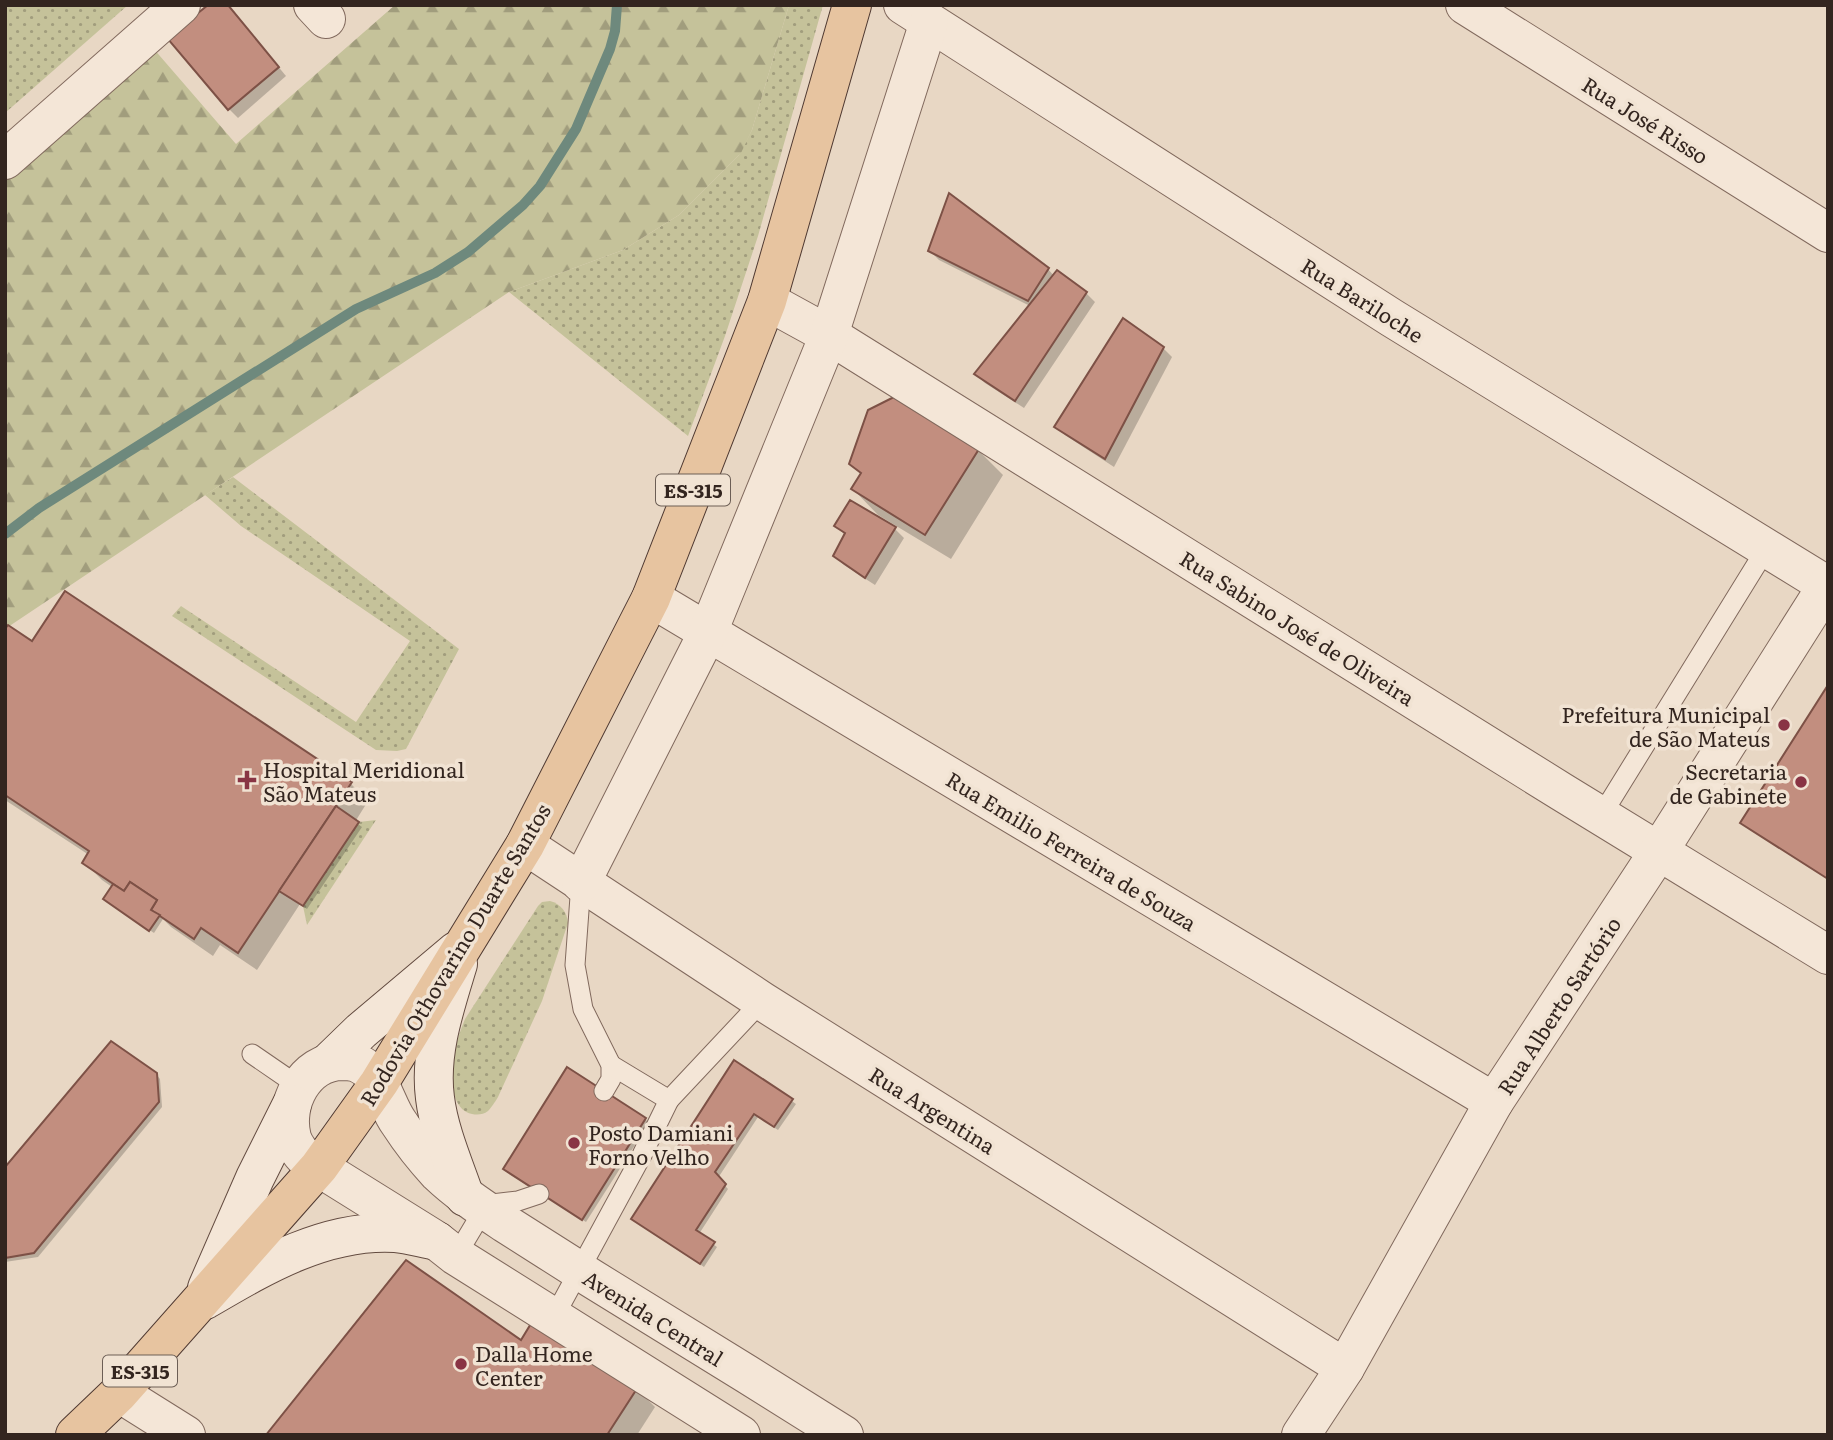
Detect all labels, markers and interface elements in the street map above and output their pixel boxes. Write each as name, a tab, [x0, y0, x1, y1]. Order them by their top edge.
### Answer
street label: Rua José Risso	[1577, 68, 1715, 170]
street label: Rua Bariloche	[1296, 249, 1430, 349]
road number: ES-315	[656, 475, 730, 505]
street label: Rua Sabino José de Oliveira	[1175, 542, 1422, 712]
place label: Prefeitura Municipal de São Mateus	[1561, 698, 1770, 753]
marker: Prefeitura Municipal de São Mateus	[1776, 717, 1792, 733]
place label: Hospital Meridional São Mateus	[263, 753, 465, 808]
place label: Secretaria de Gabinete	[1669, 755, 1788, 810]
street label: Rua Emilio Ferreira de Souza	[941, 763, 1204, 938]
marker: Hospital Meridional São Mateus	[237, 770, 257, 790]
marker: Secretaria de Gabinete	[1793, 774, 1809, 790]
street label: Rodovia Othovarino Duarte Santos	[351, 797, 557, 1111]
street label: Rua Alberto Sartório	[1489, 910, 1627, 1100]
street label: Rua Argentina	[864, 1058, 1003, 1161]
place label: Posto Damiani Forno Velho	[588, 1116, 733, 1171]
marker: Posto Damiani Forno Velho	[566, 1135, 582, 1151]
street label: Avenida Central	[578, 1261, 730, 1373]
place label: Dalla Home Center	[475, 1337, 593, 1392]
road number: ES-315	[103, 1356, 177, 1386]
marker: Dalla Home Center	[453, 1356, 469, 1372]

